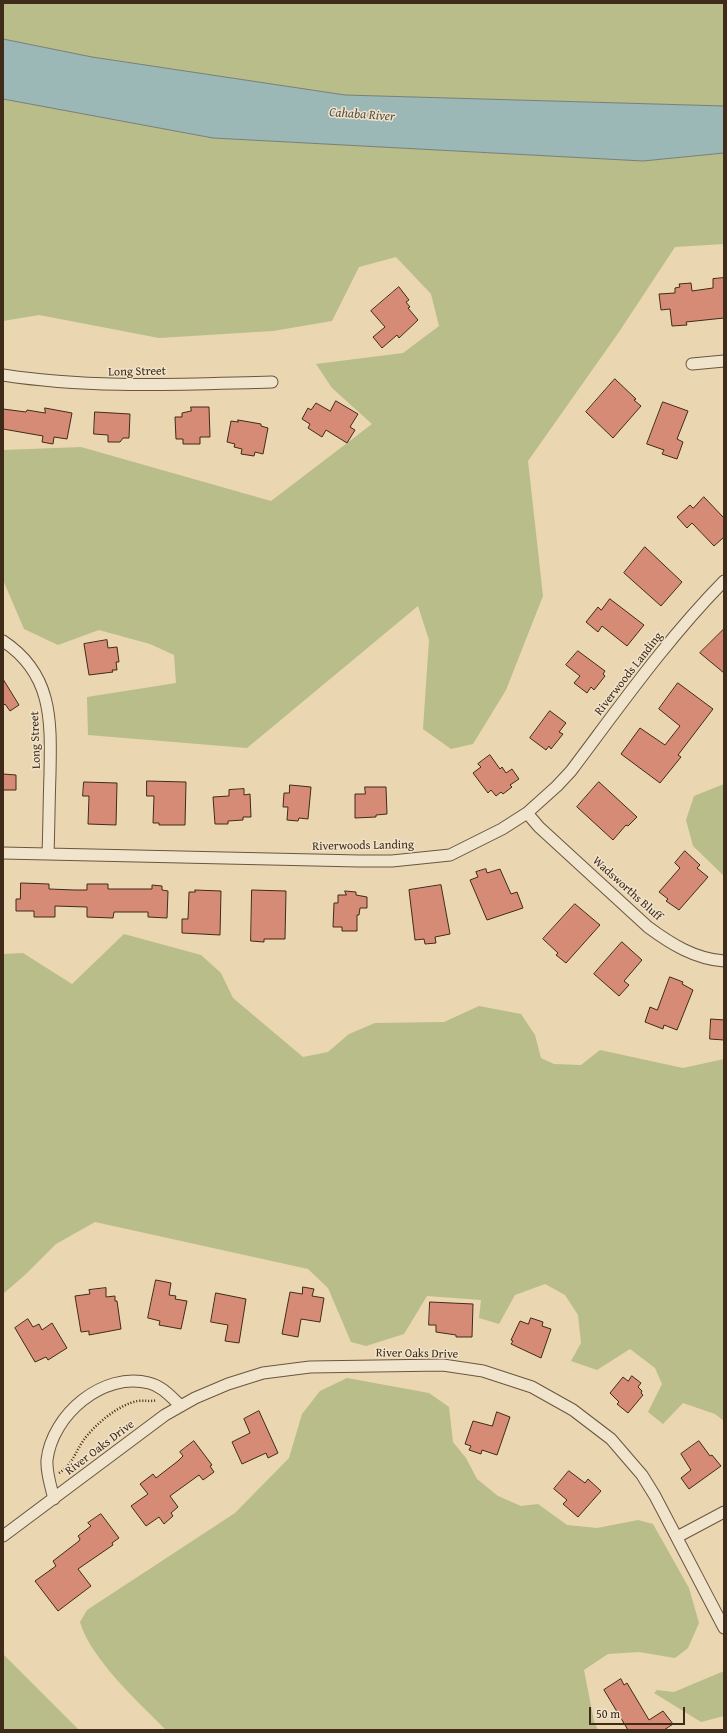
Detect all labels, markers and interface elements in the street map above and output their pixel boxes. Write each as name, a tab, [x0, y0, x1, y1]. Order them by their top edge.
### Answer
water label: Cahaba River	[329, 105, 395, 125]
street label: Long Street	[108, 364, 166, 380]
street label: Riverwoods Landing	[592, 630, 666, 718]
street label: Long Street	[28, 711, 44, 769]
street label: Riverwoods Landing	[312, 838, 414, 854]
street label: Wadsworths Bluff	[589, 854, 665, 924]
street label: River Oaks Drive	[376, 1346, 458, 1362]
street label: River Oaks Drive	[63, 1417, 137, 1479]
scale bar	[591, 1699, 687, 1725]
text: 50 m	[596, 1705, 620, 1722]

